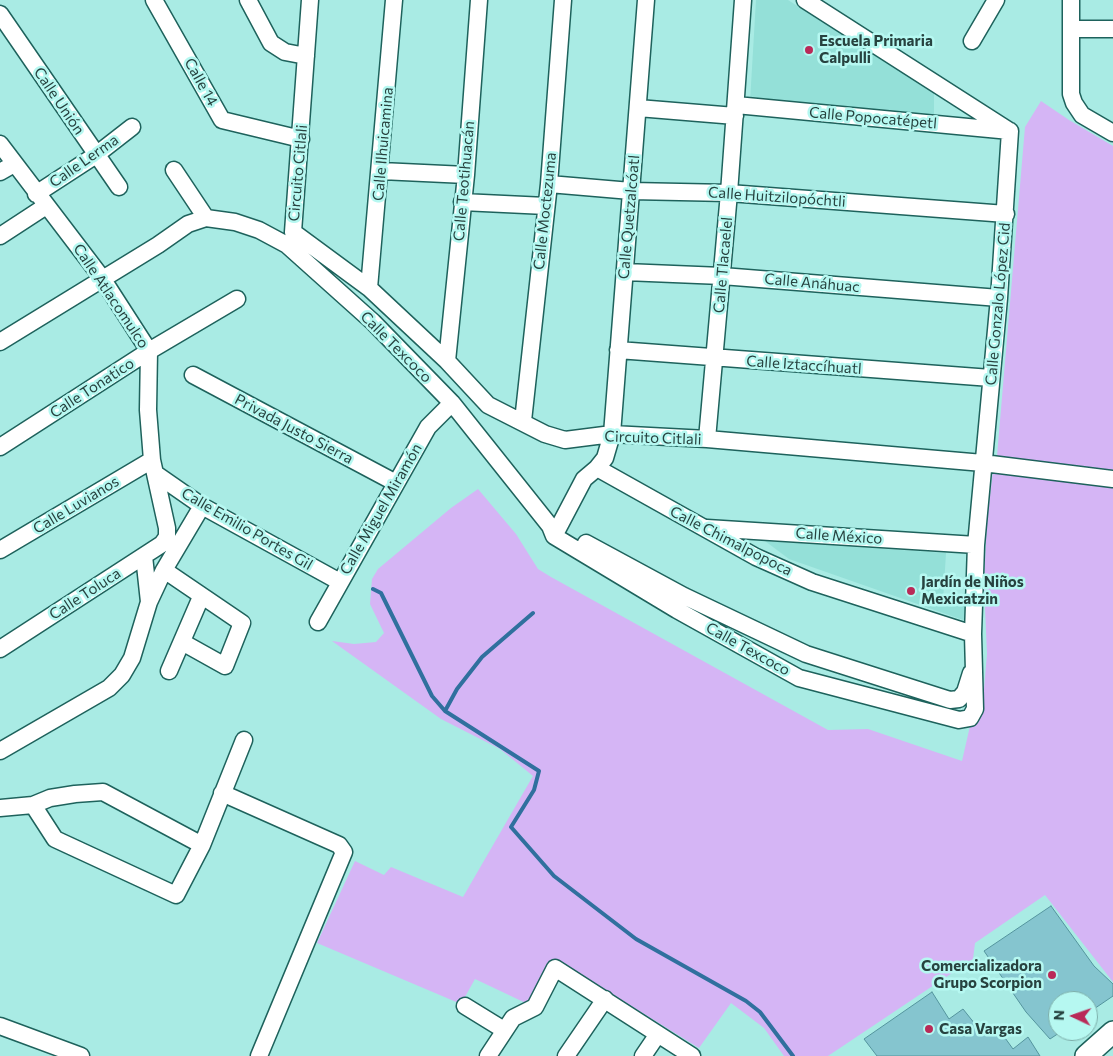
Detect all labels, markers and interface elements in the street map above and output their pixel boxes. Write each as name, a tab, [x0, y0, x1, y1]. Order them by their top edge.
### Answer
place label: Escuela Primaria Calpulli	[819, 32, 933, 67]
marker: Escuela Primaria Calpulli	[803, 44, 815, 56]
street label: Calle 14	[181, 55, 221, 109]
street label: Calle Unión	[30, 64, 88, 138]
street label: Calle Ilhuicamina	[369, 86, 397, 202]
street label: Calle Popocatépetl	[808, 103, 938, 133]
street label: Calle Teotihuacán	[450, 120, 478, 242]
street label: Circuito Citlali	[285, 124, 311, 222]
street label: Calle Lerma	[46, 131, 122, 191]
street label: Calle Moctezuma	[530, 151, 560, 271]
street label: Calle Quetzalcóatl	[615, 154, 643, 280]
street label: Calle Huitzilopóchtli	[708, 183, 846, 211]
street label: Calle Tlacaelel	[710, 216, 736, 314]
street label: Calle Gonzalo López Cid	[982, 222, 1014, 386]
street label: Calle Atlacomulco	[69, 240, 153, 352]
street label: Calle Anáhuac	[764, 270, 860, 296]
street label: Calle Texcoco	[357, 308, 435, 386]
street label: Calle Iztaccíhuatl	[746, 352, 862, 378]
street label: Calle Tonatico	[47, 354, 137, 422]
street label: Privada Justo Sierra	[232, 390, 356, 468]
street label: Circuito Citlali	[604, 427, 702, 449]
street label: Calle Miguel Miramón	[336, 440, 426, 578]
street label: Calle Luvianos	[30, 472, 122, 538]
street label: Calle Emilio Portes Gil	[178, 484, 316, 574]
street label: Calle Chimalpopoca	[667, 502, 795, 580]
street label: Calle México	[795, 524, 883, 548]
street label: Calle Toluca	[46, 564, 124, 624]
place label: Jardín de Niños Mexicatzin	[921, 573, 1024, 608]
marker: Jardín de Niños Mexicatzin	[905, 585, 917, 597]
street label: Calle Texcoco	[703, 619, 793, 679]
place label: Comercializadora Grupo Scorpion	[921, 957, 1042, 992]
marker: Comercializadora Grupo Scorpion	[1046, 969, 1058, 981]
north arrow	[1048, 991, 1098, 1041]
text: N	[1050, 1010, 1067, 1021]
place label: Casa Vargas	[939, 1020, 1022, 1038]
marker: Casa Vargas	[923, 1023, 935, 1035]

